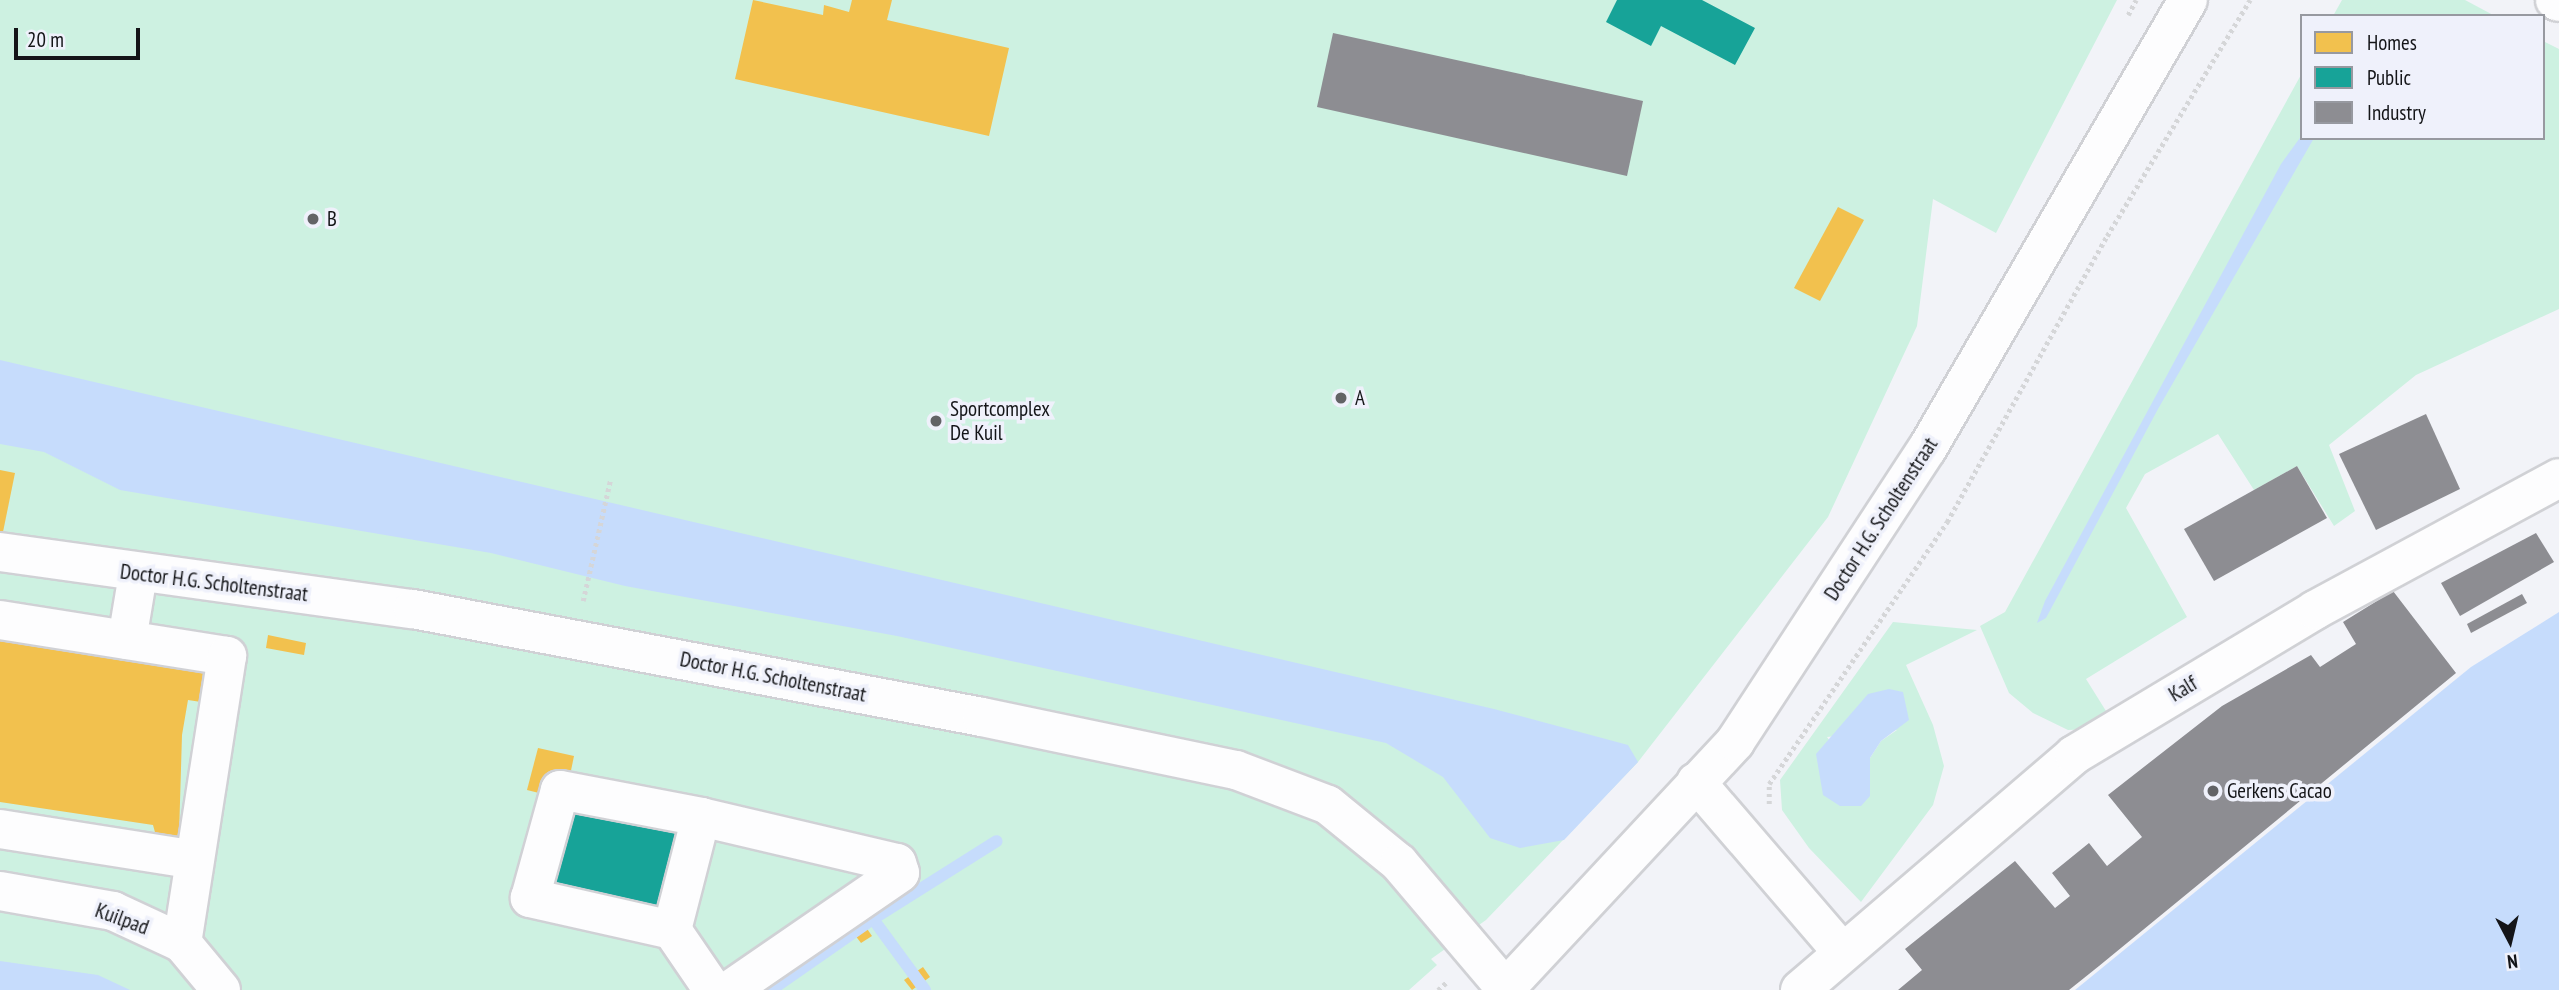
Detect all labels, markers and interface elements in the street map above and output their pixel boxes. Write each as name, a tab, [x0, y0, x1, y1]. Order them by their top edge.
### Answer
scale bar	[18, 14, 144, 58]
legend	[2300, 14, 2545, 140]
text: 20 m	[27, 26, 64, 53]
text: Homes	[2367, 29, 2417, 56]
text: Public	[2367, 64, 2411, 91]
text: Industry	[2367, 99, 2426, 126]
place label: B	[327, 206, 337, 232]
marker: B	[305, 211, 321, 227]
place label: A	[1355, 385, 1365, 411]
marker: A	[1333, 390, 1349, 406]
place label: Sportcomplex De Kuil	[950, 396, 1050, 446]
marker: Sportcomplex De Kuil	[928, 413, 944, 429]
street label: Doctor H.G. Scholtenstraat	[1819, 432, 1943, 606]
street label: Doctor H.G. Scholtenstraat	[118, 559, 310, 607]
street label: Doctor H.G. Scholtenstraat	[677, 646, 869, 708]
street label: Kalf	[2164, 671, 2202, 707]
place label: Gerkens Cacao	[2227, 778, 2332, 804]
marker: Gerkens Cacao	[2205, 783, 2221, 799]
street label: Kuilpad	[92, 898, 152, 940]
north arrow	[2475, 906, 2545, 976]
text: N	[2506, 949, 2519, 974]

